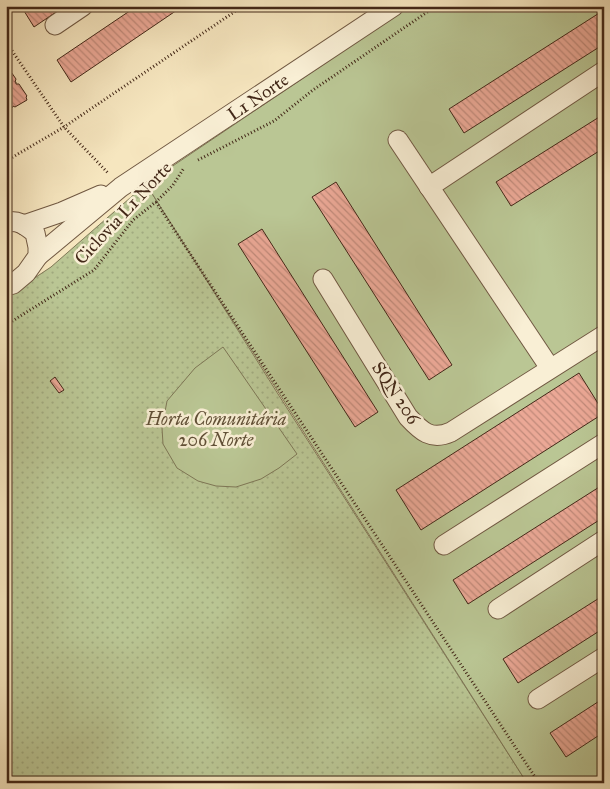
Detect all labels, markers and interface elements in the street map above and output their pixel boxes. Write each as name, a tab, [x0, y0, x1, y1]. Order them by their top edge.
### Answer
street label: L1 Norte	[223, 69, 293, 125]
street label: Ciclovia L1 Norte	[70, 157, 176, 269]
street label: SQN 206	[367, 358, 425, 429]
park label: Horta Comunitária 206 Norte	[145, 408, 287, 451]

